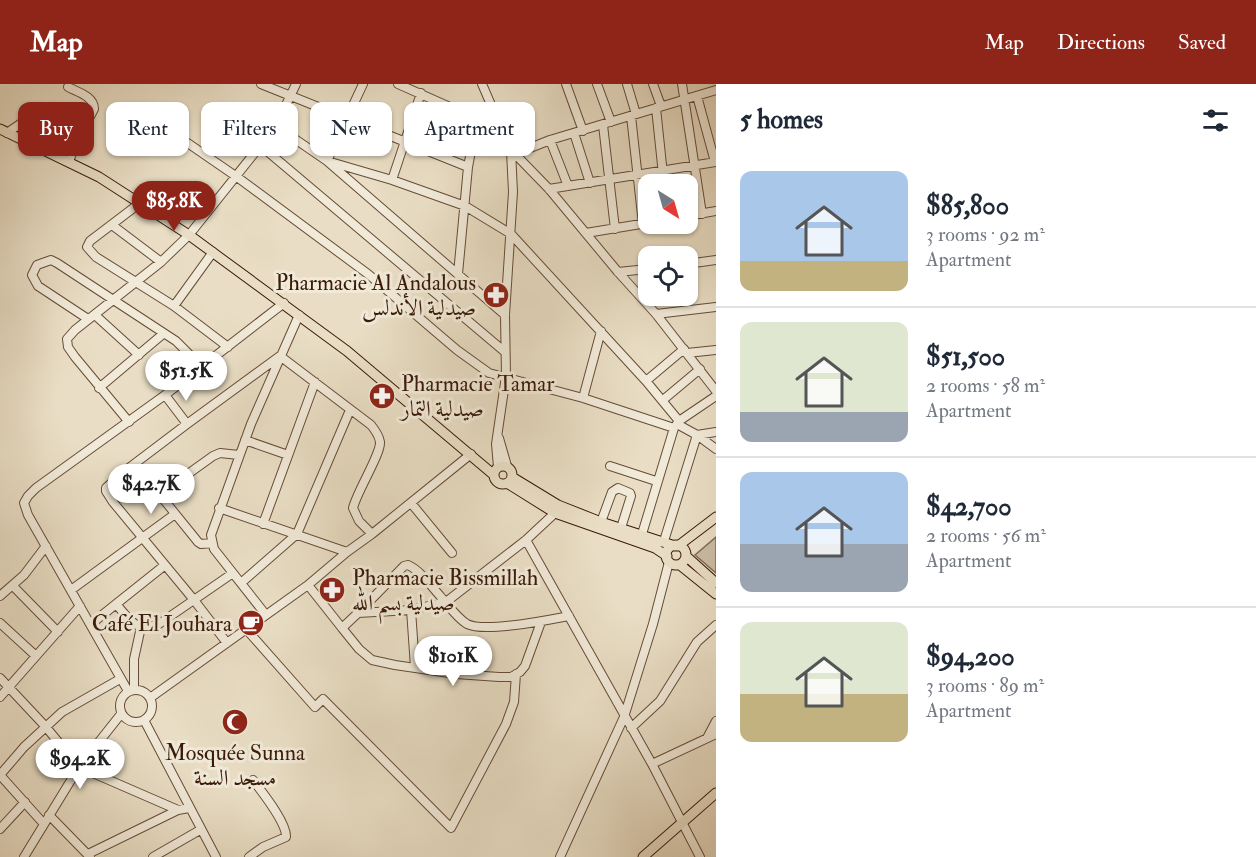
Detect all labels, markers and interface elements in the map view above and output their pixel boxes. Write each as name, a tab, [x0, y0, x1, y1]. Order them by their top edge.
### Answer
text: Map	[30, 25, 83, 60]
text: Map	[984, 29, 1024, 56]
text: Directions	[1057, 29, 1145, 56]
text: Saved	[1178, 29, 1226, 56]
chip: Buy	[18, 102, 94, 156]
chip: Rent	[106, 102, 189, 156]
chip: Filters	[201, 102, 298, 156]
chip: New	[310, 102, 392, 156]
chip: Apartment	[404, 102, 535, 156]
text: 5 homes	[740, 104, 823, 136]
icon: filters	[1199, 104, 1232, 137]
north arrow	[638, 174, 698, 234]
map controls	[638, 174, 698, 306]
pin: $85.8K	[125, 181, 223, 232]
text: $85.8K	[146, 188, 202, 213]
text: $85,800	[926, 190, 1009, 222]
icon: home	[788, 195, 860, 267]
text: 3 rooms · 92 m²	[926, 222, 1045, 247]
button: locate	[638, 246, 698, 306]
text: Apartment	[926, 247, 1011, 272]
place label: Pharmacie Al Andalous صيدلية الأندلس	[275, 269, 476, 323]
pharmacy icon: Pharmacie Al Andalous صيدلية الأندلس	[481, 280, 511, 310]
text: $51,500	[926, 341, 1005, 373]
icon: home	[788, 346, 860, 418]
pin: $51.5K	[137, 351, 235, 402]
text: $51.5K	[159, 358, 213, 383]
place label: Pharmacie Tamar صيدلية التمار	[399, 370, 555, 423]
text: 2 rooms · 58 m²	[926, 373, 1045, 398]
pharmacy icon: Pharmacie Tamar صيدلية التمار	[367, 381, 397, 411]
text: Apartment	[926, 398, 1011, 423]
pin: $42.7K	[102, 464, 200, 515]
text: $42.7K	[122, 471, 180, 496]
text: $42,700	[926, 491, 1012, 523]
icon: home	[788, 496, 860, 568]
text: 2 rooms · 56 m²	[926, 523, 1046, 548]
text: Apartment	[926, 548, 1011, 573]
place label: Pharmacie Bissmillah صيدلية بسم الله	[352, 564, 539, 624]
pharmacy icon: Pharmacie Bissmillah صيدلية بسم الله	[317, 575, 347, 605]
cafe icon: Café El Jouhara	[236, 608, 266, 638]
place label: Café El Jouhara	[92, 610, 233, 638]
pin: $101K	[411, 636, 495, 687]
text: $94,200	[926, 641, 1015, 673]
text: $101K	[428, 643, 478, 668]
icon: home	[788, 646, 860, 718]
text: 3 rooms · 89 m²	[926, 673, 1044, 698]
text: Apartment	[926, 698, 1011, 723]
mosque icon: Mosquée Sunna مسجد السنة	[220, 707, 250, 737]
pin: $94.2K	[31, 739, 129, 790]
place label: Mosquée Sunna مسجد السنة	[165, 739, 306, 792]
text: $94.2K	[50, 746, 110, 771]

